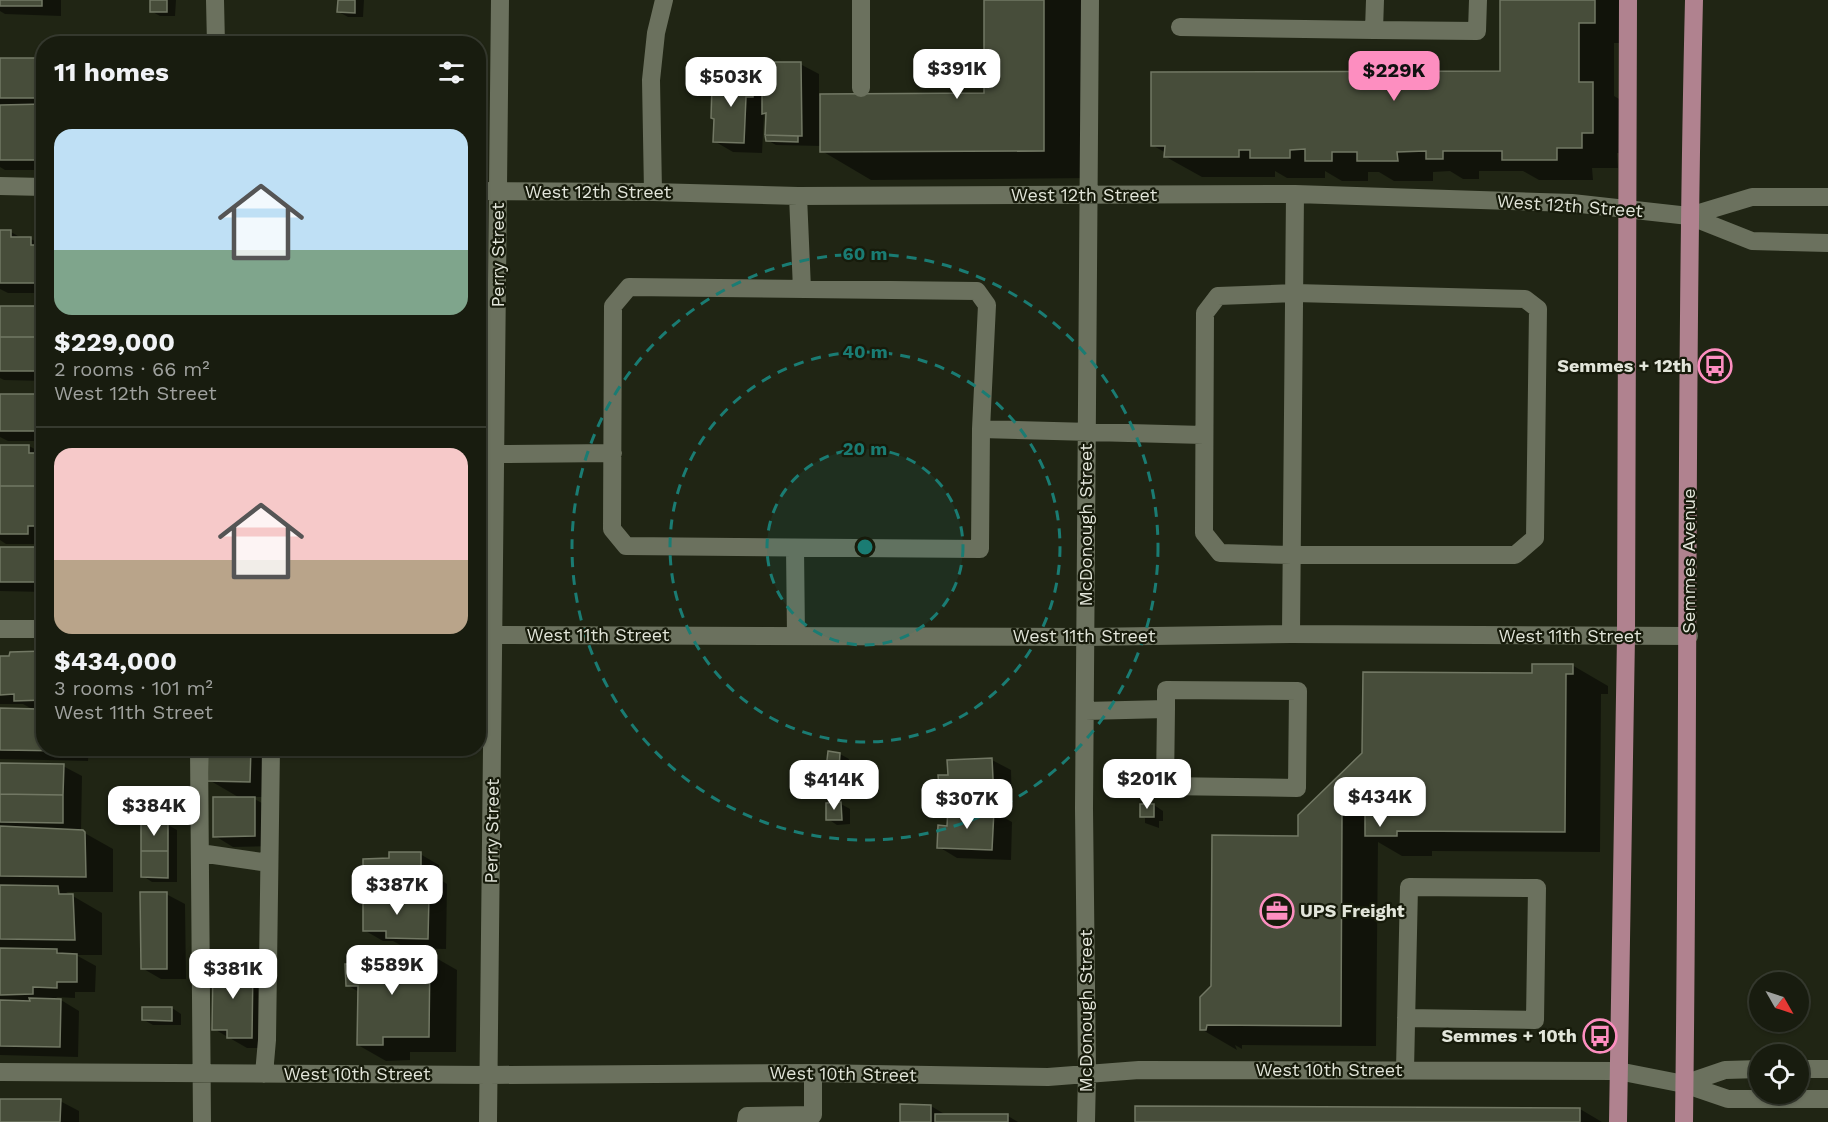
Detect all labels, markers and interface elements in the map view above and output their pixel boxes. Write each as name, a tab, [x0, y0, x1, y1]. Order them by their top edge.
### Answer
pin: $391K	[915, 49, 999, 100]
pin: $229K	[1352, 51, 1436, 102]
icon: filters	[435, 56, 468, 89]
text: $391K	[927, 56, 987, 80]
text: 11 homes	[54, 57, 169, 87]
pin: $503K	[689, 57, 773, 108]
text: $229K	[1363, 58, 1425, 82]
text: $503K	[700, 64, 762, 88]
icon: home	[207, 168, 315, 276]
street label: West 12th Street	[525, 181, 672, 202]
street label: West 12th Street	[1011, 184, 1158, 205]
street label: West 12th Street	[1496, 190, 1644, 221]
street label: Perry Street	[487, 202, 508, 308]
text: 60 m	[843, 243, 887, 264]
text: $229,000	[54, 327, 175, 357]
text: 40 m	[842, 341, 888, 362]
bus stop icon: Semmes + 12th	[1697, 348, 1733, 384]
place label: Semmes + 12th	[1557, 355, 1692, 376]
text: 2 rooms · 66 m²	[54, 357, 210, 381]
text: West 12th Street	[54, 381, 217, 405]
text: 20 m	[843, 438, 887, 459]
street label: McDonough Street	[1075, 443, 1096, 607]
icon: home	[207, 487, 315, 595]
street label: Semmes Avenue	[1678, 488, 1699, 634]
centre of rings	[855, 537, 875, 557]
street label: West 11th Street	[527, 624, 670, 645]
street label: West 11th Street	[1013, 625, 1156, 646]
street label: West 11th Street	[1499, 625, 1642, 646]
text: $434,000	[54, 646, 177, 676]
text: 3 rooms · 101 m²	[54, 676, 213, 700]
text: West 11th Street	[54, 700, 213, 724]
pin: $201K	[1105, 759, 1189, 810]
pin: $414K	[792, 760, 876, 811]
text: $201K	[1117, 766, 1177, 790]
text: $414K	[804, 767, 864, 791]
pin: $434K	[1338, 777, 1422, 828]
street label: Perry Street	[480, 778, 503, 884]
pin: $307K	[925, 779, 1009, 830]
text: $434K	[1348, 784, 1412, 808]
pin: $384K	[112, 786, 196, 837]
text: $307K	[935, 786, 999, 810]
text: $384K	[122, 793, 186, 817]
pin: $387K	[355, 865, 439, 916]
text: $387K	[366, 872, 428, 896]
office icon: UPS Freight	[1259, 893, 1295, 929]
place label: UPS Freight	[1300, 900, 1405, 921]
street label: McDonough Street	[1075, 929, 1096, 1093]
pin: $589K	[350, 945, 434, 996]
pin: $381K	[191, 949, 275, 1000]
text: $589K	[360, 952, 424, 976]
text: $381K	[203, 956, 263, 980]
north arrow	[1749, 972, 1809, 1032]
map controls	[1749, 972, 1809, 1104]
bus stop icon: Semmes + 10th	[1582, 1018, 1618, 1054]
place label: Semmes + 10th	[1441, 1025, 1577, 1046]
button: locate	[1749, 1044, 1809, 1104]
street label: West 10th Street	[1255, 1059, 1403, 1080]
street label: West 10th Street	[769, 1062, 917, 1085]
street label: West 10th Street	[283, 1063, 431, 1084]

